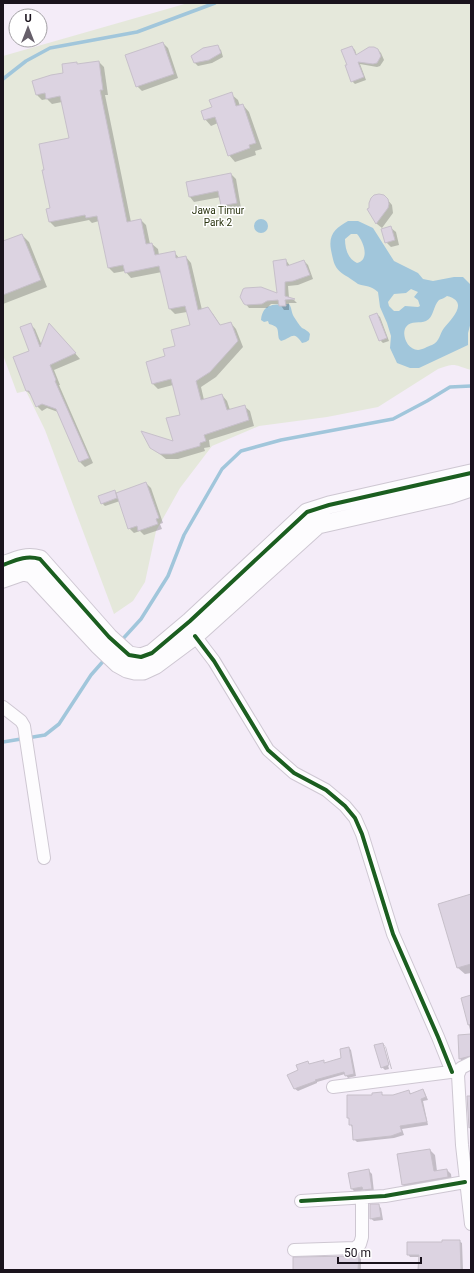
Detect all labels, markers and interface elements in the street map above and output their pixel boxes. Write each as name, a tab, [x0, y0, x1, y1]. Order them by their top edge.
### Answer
north arrow	[8, 8, 48, 48]
text: U	[24, 12, 32, 25]
park label: Jawa Timur Park 2	[192, 205, 245, 228]
scale bar	[338, 1239, 421, 1265]
text: 50 m	[344, 1246, 371, 1260]

